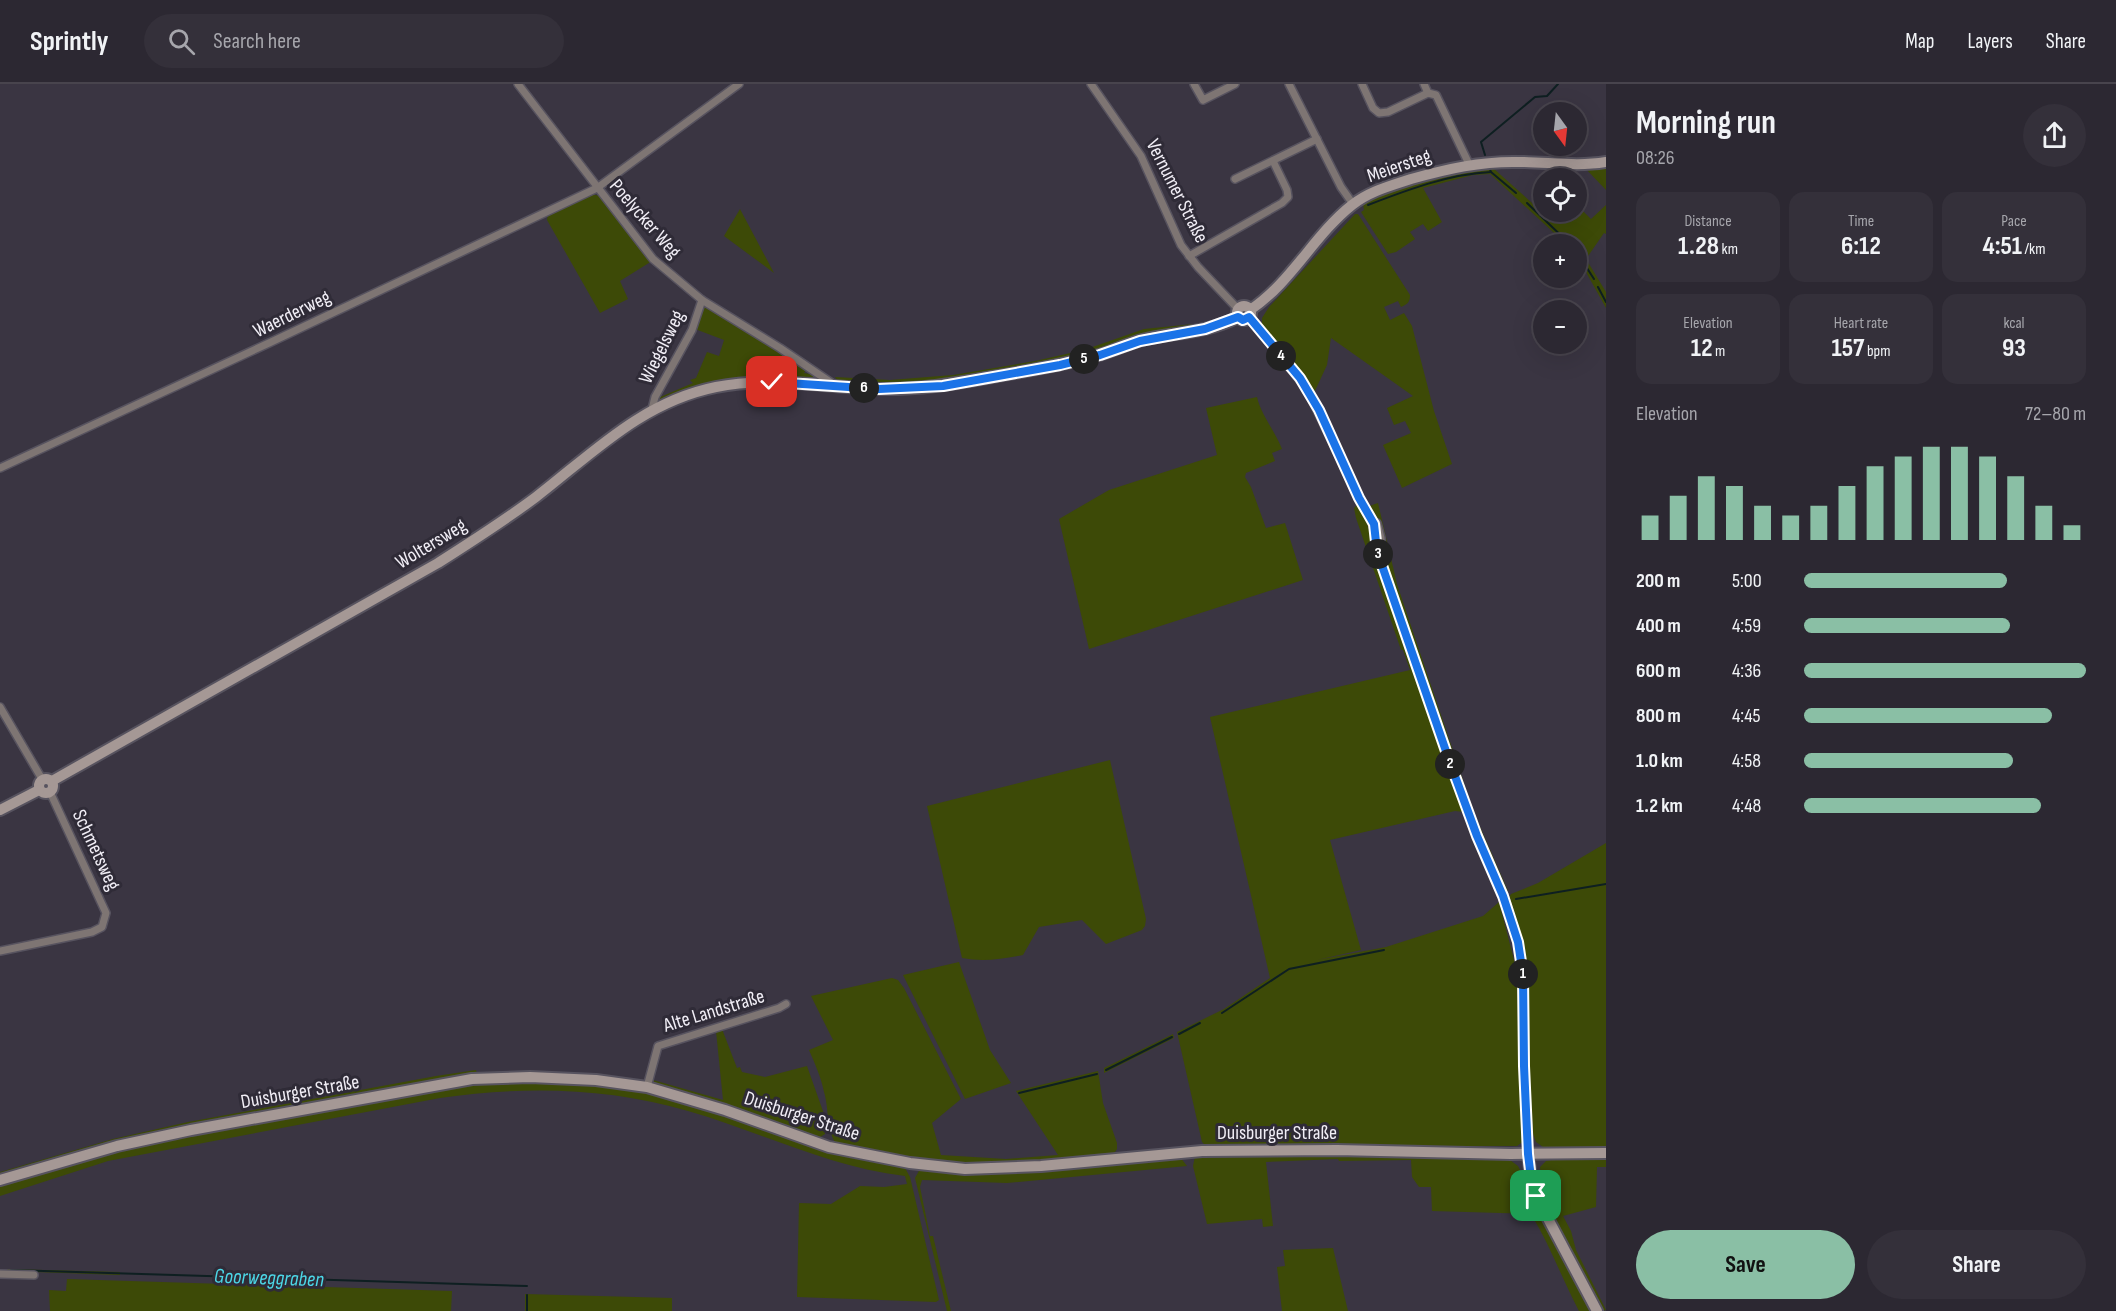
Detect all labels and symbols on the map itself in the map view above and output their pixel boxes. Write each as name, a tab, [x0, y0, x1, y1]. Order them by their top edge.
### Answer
north arrow	[1533, 102, 1587, 156]
street label: Vernumer Straße	[1141, 135, 1213, 247]
street label: Meiersteg	[1364, 144, 1434, 188]
street label: Poelycker Weg	[604, 175, 686, 264]
street label: Waerderweg	[249, 285, 335, 343]
street label: Wiegelsweg	[634, 306, 690, 388]
pin: 4	[1266, 341, 1296, 371]
pin: 5	[1069, 344, 1099, 374]
pin	[746, 356, 797, 407]
pin: 6	[849, 373, 879, 403]
street label: Woltersweg	[391, 513, 471, 574]
pin: 3	[1363, 539, 1393, 569]
pin: 2	[1435, 749, 1465, 779]
street label: Schmetsweg	[67, 806, 125, 894]
pin: 1	[1508, 959, 1538, 989]
street label: Alte Landstraße	[660, 984, 767, 1038]
street label: Duisburger Straße	[239, 1070, 361, 1114]
street label: Duisburger Straße	[741, 1086, 863, 1146]
street label: Duisburger Straße	[1217, 1121, 1337, 1145]
pin	[1510, 1170, 1561, 1221]
water label: Goorweggraben	[214, 1264, 325, 1292]

